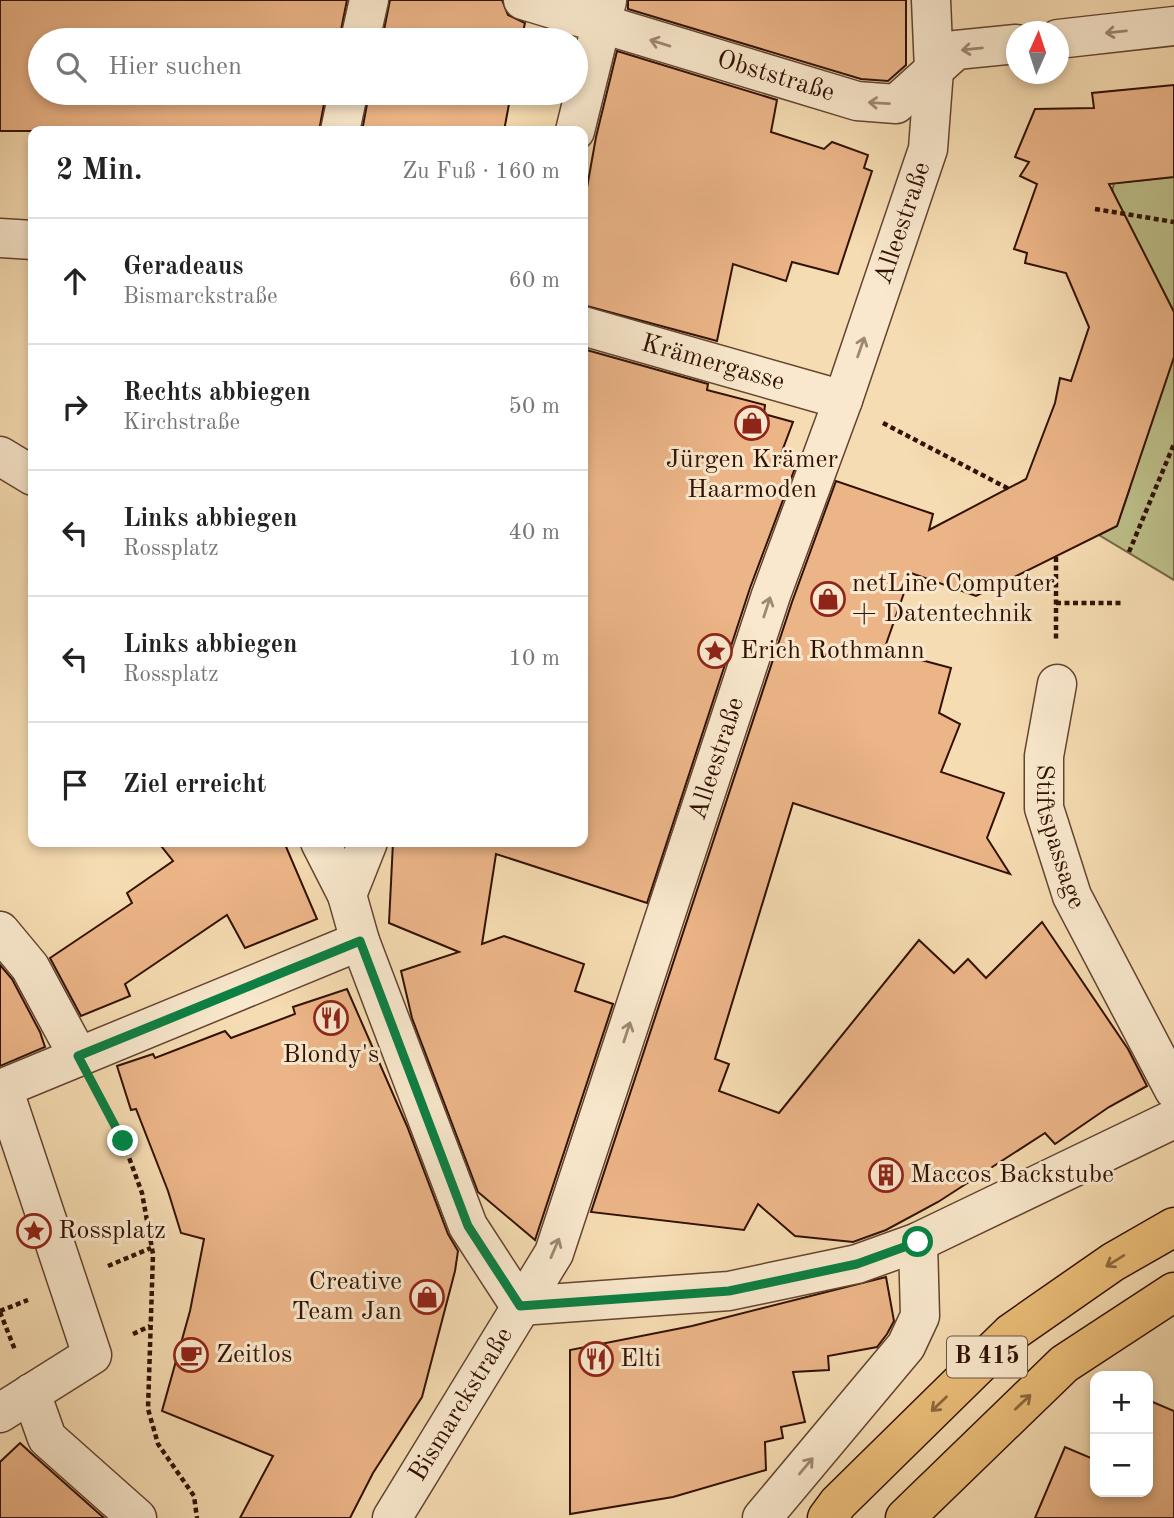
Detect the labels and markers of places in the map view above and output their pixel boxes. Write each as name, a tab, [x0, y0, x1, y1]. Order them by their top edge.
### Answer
shop icon: Jürgen Krämer Haarmoden	[733, 404, 771, 442]
place label: Jürgen Krämer Haarmoden	[666, 447, 839, 503]
place label: netLine Computer + Datentechnik	[852, 571, 1055, 627]
shop icon: netLine Computer + Datentechnik	[809, 580, 847, 618]
place icon: Erich Rothmann	[696, 632, 734, 670]
place label: Erich Rothmann	[740, 638, 925, 664]
restaurant icon: Blondy's	[312, 999, 350, 1037]
place label: Blondy's	[283, 1042, 379, 1068]
building icon: Maccos Backstube	[867, 1156, 905, 1194]
place label: Maccos Backstube	[910, 1162, 1114, 1188]
place icon: Rossplatz	[15, 1212, 53, 1250]
place label: Rossplatz	[58, 1218, 166, 1244]
place label: Creative Team Jan	[292, 1269, 402, 1325]
shop icon: Creative Team Jan	[408, 1278, 446, 1316]
cafe icon: Zeitlos	[172, 1336, 210, 1374]
restaurant icon: Elti	[577, 1340, 615, 1378]
place label: Zeitlos	[216, 1342, 292, 1368]
place label: Elti	[620, 1346, 661, 1372]

